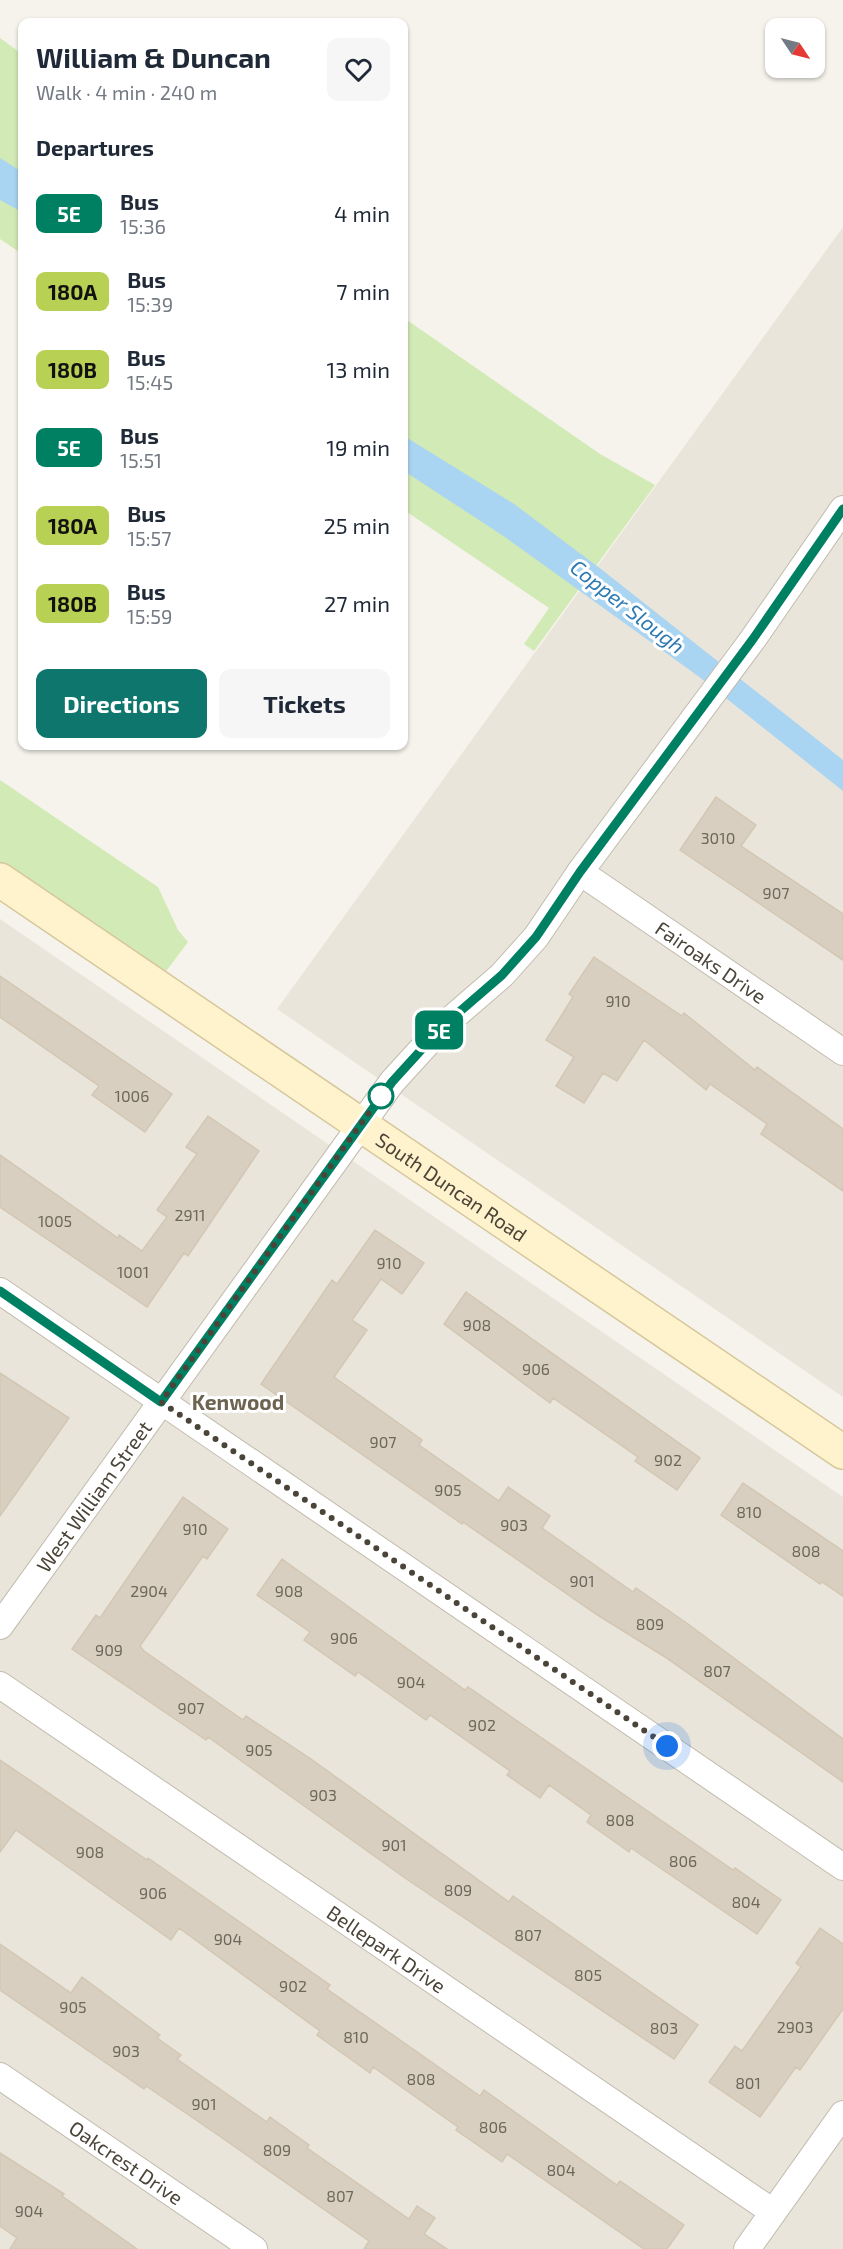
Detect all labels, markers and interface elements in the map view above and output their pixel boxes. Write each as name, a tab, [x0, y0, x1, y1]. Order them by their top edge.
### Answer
north arrow	[765, 18, 825, 78]
map controls	[765, 18, 825, 78]
button: heart	[327, 38, 390, 101]
text: William & Duncan	[36, 40, 271, 74]
text: Walk · 4 min · 240 m	[36, 80, 217, 104]
text: Departures	[36, 134, 154, 160]
text: Bus	[120, 188, 159, 214]
text: 4 min	[334, 200, 390, 226]
text: 5E	[57, 201, 81, 226]
text: 15:36	[120, 214, 166, 238]
text: Bus	[127, 266, 166, 292]
text: 7 min	[336, 278, 390, 304]
text: 180A	[48, 279, 97, 304]
text: 15:39	[127, 292, 173, 316]
text: Bus	[127, 344, 166, 370]
text: 13 min	[327, 356, 390, 382]
text: 180B	[48, 357, 97, 382]
text: 15:45	[127, 370, 173, 394]
text: Bus	[120, 422, 159, 448]
text: 19 min	[326, 434, 390, 460]
text: 5E	[57, 435, 81, 460]
text: 15:51	[120, 448, 162, 472]
text: Bus	[127, 500, 166, 526]
text: 25 min	[323, 512, 390, 538]
text: 180A	[48, 513, 97, 538]
text: 15:57	[127, 526, 172, 550]
water label: Copper Slough	[566, 554, 690, 658]
text: Bus	[127, 578, 166, 604]
text: 27 min	[324, 590, 390, 616]
text: 180B	[48, 591, 97, 616]
text: 15:59	[127, 604, 172, 628]
button: Directions	[36, 669, 207, 738]
button: Tickets	[219, 669, 390, 738]
house number: 3010	[701, 828, 735, 847]
house number: 907	[763, 883, 790, 902]
street label: Fairoaks Drive	[651, 916, 771, 1008]
house number: 910	[605, 991, 631, 1010]
line badge: 5E	[412, 1010, 466, 1050]
text: 5E	[427, 1018, 451, 1043]
unlabelled marker	[368, 1083, 394, 1109]
house number: 1006	[115, 1086, 149, 1105]
street label: South Duncan Road	[372, 1127, 532, 1246]
house number: 2911	[175, 1205, 205, 1224]
house number: 1005	[38, 1211, 72, 1230]
house number: 910	[376, 1253, 402, 1272]
house number: 1001	[117, 1262, 149, 1281]
house number: 908	[463, 1315, 491, 1334]
house number: 906	[522, 1359, 550, 1378]
district label: Kenwood	[192, 1389, 284, 1414]
street label: West William Street	[31, 1416, 156, 1577]
house number: 907	[370, 1432, 397, 1451]
house number: 902	[654, 1450, 682, 1469]
house number: 905	[434, 1480, 462, 1499]
house number: 810	[736, 1502, 762, 1521]
house number: 903	[500, 1515, 528, 1534]
house number: 910	[182, 1519, 208, 1538]
house number: 808	[791, 1541, 821, 1560]
house number: 901	[569, 1571, 595, 1590]
house number: 2904	[130, 1581, 168, 1600]
house number: 908	[275, 1581, 303, 1600]
house number: 809	[636, 1614, 664, 1633]
house number: 906	[330, 1628, 358, 1647]
house number: 909	[95, 1640, 123, 1659]
house number: 807	[703, 1661, 731, 1680]
house number: 904	[397, 1672, 425, 1691]
house number: 907	[178, 1698, 205, 1717]
house number: 902	[468, 1715, 496, 1734]
your location	[652, 1731, 682, 1761]
house number: 905	[245, 1740, 273, 1759]
house number: 903	[309, 1785, 337, 1804]
house number: 808	[605, 1810, 635, 1829]
house number: 901	[381, 1835, 407, 1854]
house number: 908	[76, 1842, 104, 1861]
house number: 806	[669, 1851, 697, 1870]
house number: 809	[444, 1880, 472, 1899]
house number: 906	[139, 1883, 167, 1902]
house number: 804	[731, 1892, 761, 1911]
street label: Bellepark Drive	[323, 1900, 451, 1998]
house number: 807	[514, 1925, 542, 1944]
house number: 904	[214, 1929, 242, 1948]
house number: 805	[574, 1965, 602, 1984]
house number: 902	[279, 1976, 307, 1995]
house number: 905	[59, 1997, 87, 2016]
house number: 2903	[777, 2017, 813, 2036]
house number: 803	[650, 2018, 678, 2037]
house number: 810	[343, 2027, 369, 2046]
house number: 903	[112, 2041, 140, 2060]
house number: 808	[406, 2069, 436, 2088]
house number: 801	[735, 2073, 761, 2092]
house number: 901	[191, 2094, 217, 2113]
street label: Oakcrest Drive	[65, 2115, 188, 2209]
house number: 806	[479, 2117, 507, 2136]
house number: 809	[263, 2140, 291, 2159]
house number: 804	[546, 2160, 576, 2179]
house number: 807	[326, 2186, 354, 2205]
house number: 904	[15, 2201, 43, 2220]

